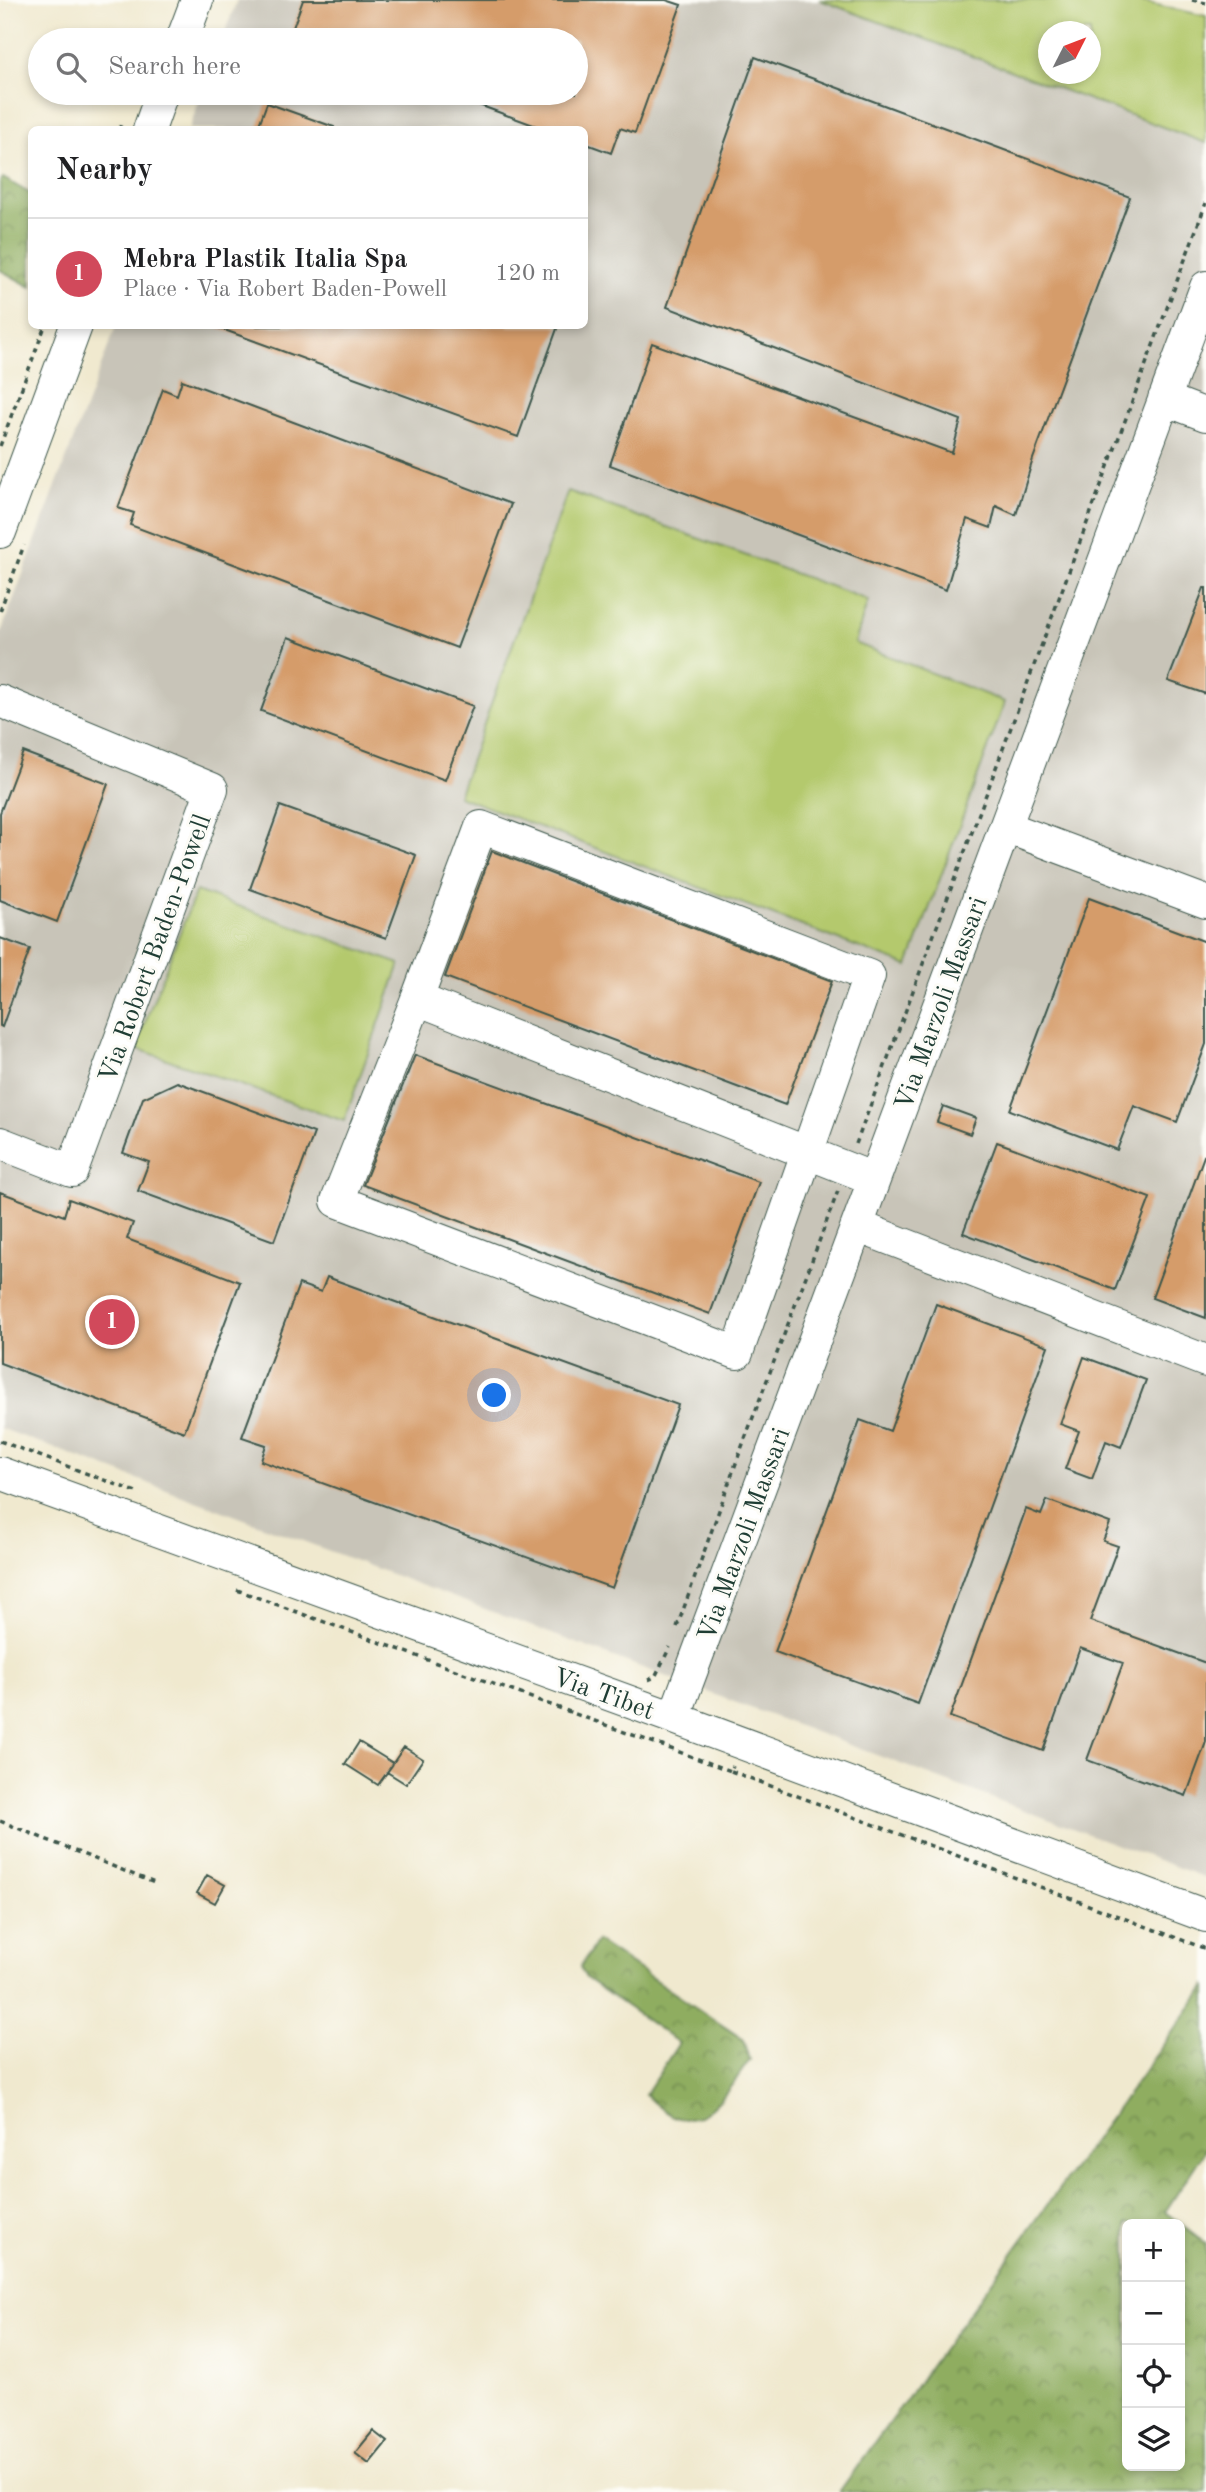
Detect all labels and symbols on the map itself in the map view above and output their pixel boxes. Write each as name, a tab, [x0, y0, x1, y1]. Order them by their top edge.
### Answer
north arrow	[1038, 21, 1101, 84]
street label: Via Robert Baden-Powell	[95, 811, 217, 1086]
street label: Via Marzoli Massari	[891, 894, 993, 1114]
pin: 1	[89, 1296, 135, 1348]
your location	[477, 1378, 511, 1412]
street label: Via Marzoli Massari	[694, 1425, 796, 1645]
street label: Via Tibet	[549, 1665, 658, 1725]

